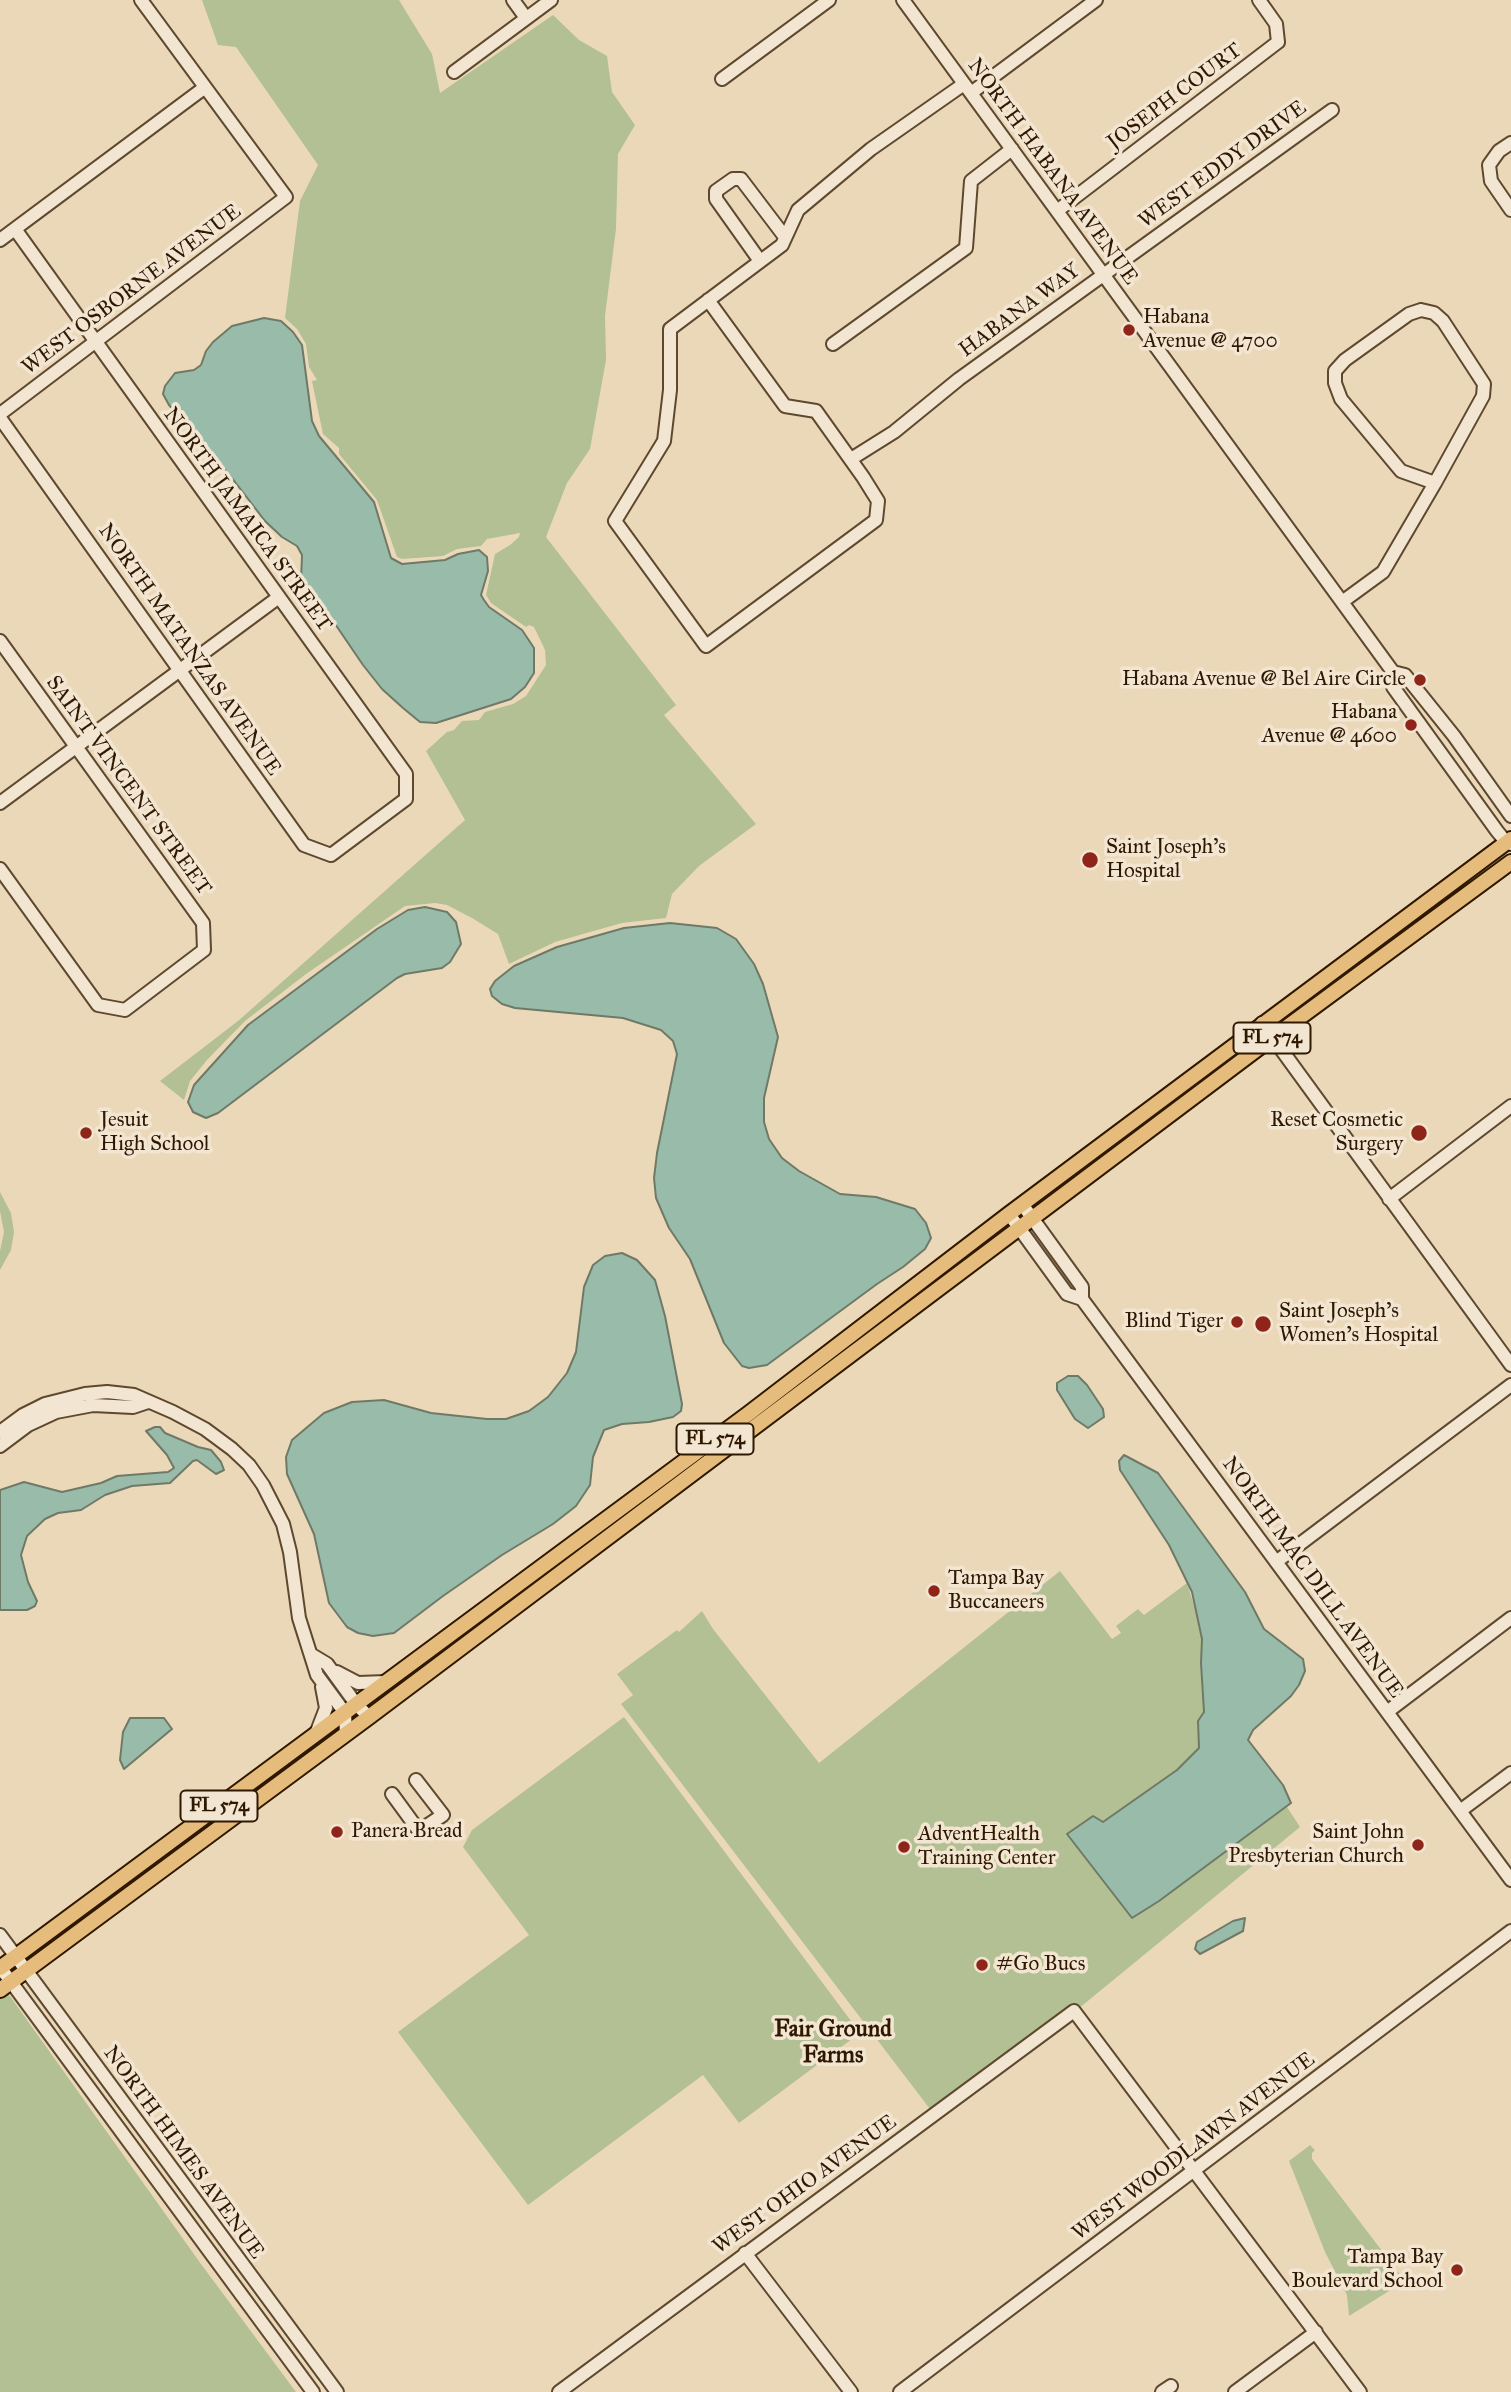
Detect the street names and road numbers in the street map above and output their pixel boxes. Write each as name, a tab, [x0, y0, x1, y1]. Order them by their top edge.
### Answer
street label: JOSEPH COURT	[1103, 38, 1247, 156]
street label: NORTH HABANA AVENUE	[962, 54, 1142, 290]
street label: WEST EDDY DRIVE	[1134, 96, 1312, 234]
street label: WEST OSBORNE AVENUE	[18, 199, 246, 381]
street label: HABANA WAY	[955, 259, 1085, 363]
street label: NORTH JAMAICA STREET	[157, 403, 337, 637]
street label: NORTH MATANZAS AVENUE	[92, 519, 286, 781]
street label: SAINT VINCENT STREET	[40, 671, 216, 901]
road number: FL 574	[1234, 1022, 1310, 1054]
road number: FL 574	[676, 1424, 754, 1455]
street label: NORTH MAC DILL AVENUE	[1216, 1453, 1408, 1703]
road number: FL 574	[180, 1790, 258, 1822]
street label: NORTH HIMES AVENUE	[97, 2042, 269, 2264]
street label: WEST WOODLAWN AVENUE	[1068, 2048, 1320, 2246]
street label: WEST OHIO AVENUE	[708, 2110, 902, 2260]

